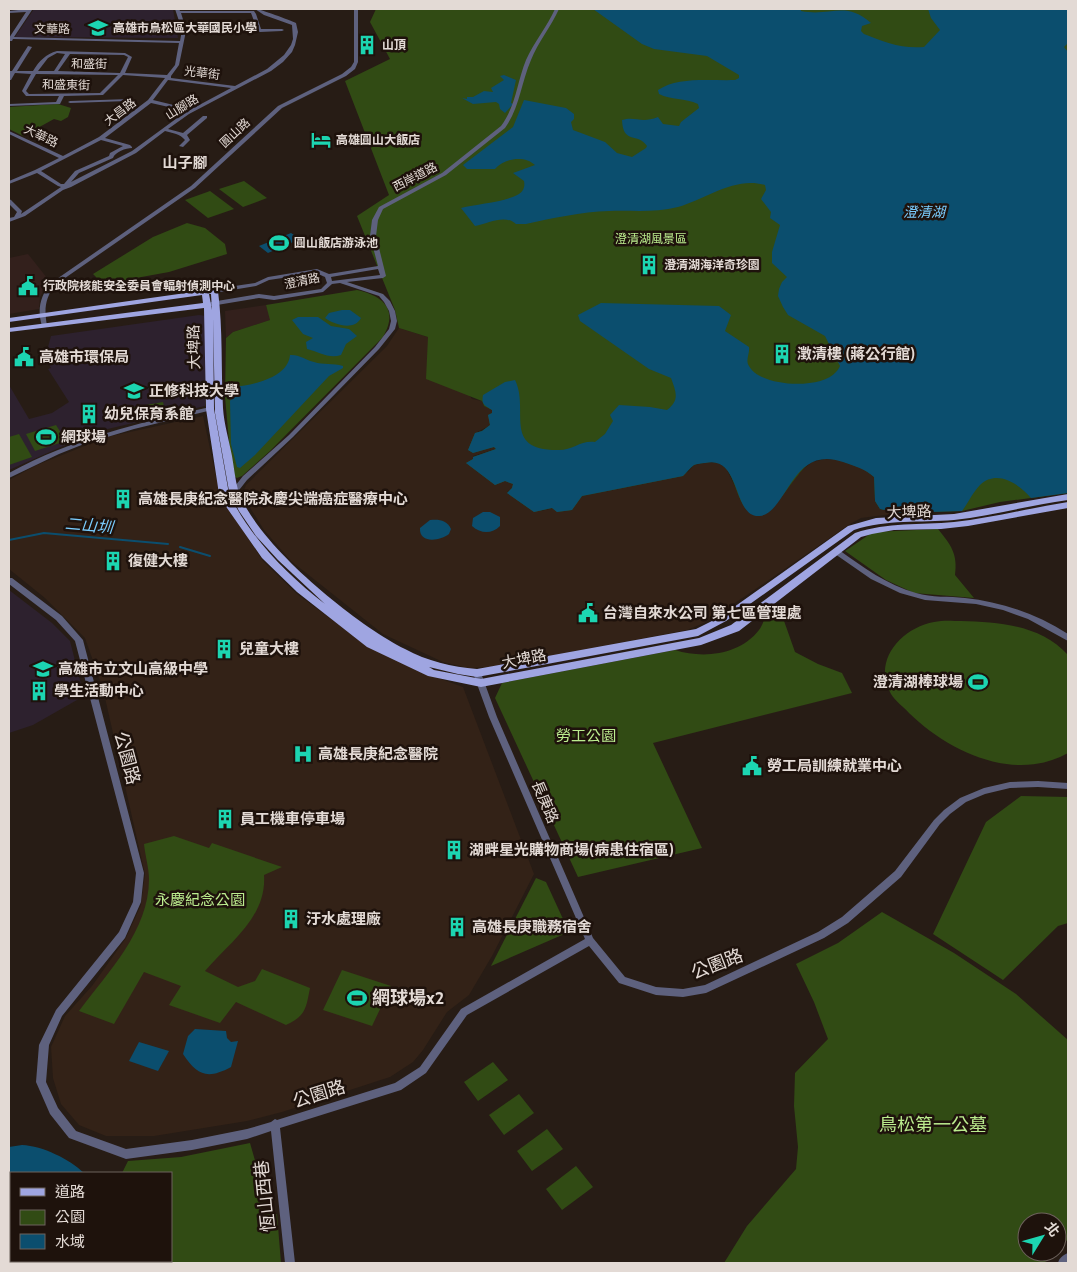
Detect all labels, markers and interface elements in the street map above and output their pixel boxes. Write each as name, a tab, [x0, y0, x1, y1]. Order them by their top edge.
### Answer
school or university icon: 高雄市鳥松區大華國民小學	[87, 17, 109, 39]
place label: 高雄市鳥松區大華國民小學	[113, 20, 257, 35]
street label: 文華路	[34, 21, 70, 36]
building icon: 山頂	[356, 34, 378, 56]
place label: 山頂	[382, 37, 406, 52]
street label: 和盛街	[71, 56, 107, 71]
street label: 光華街	[183, 63, 221, 82]
street label: 和盛東街	[42, 77, 90, 92]
street label: 山腳路	[162, 91, 201, 122]
street label: 大昌路	[101, 95, 139, 128]
street label: 圓山路	[216, 115, 253, 150]
street label: 大華路	[22, 121, 61, 150]
hotel icon: 高雄圓山大飯店	[310, 129, 332, 151]
place label: 高雄圓山大飯店	[336, 132, 420, 147]
district label: 山子腳	[162, 154, 208, 172]
street label: 西岸道路	[390, 159, 440, 194]
water label: 澄清湖	[903, 203, 947, 221]
park label: 澄清湖風景區	[615, 231, 687, 246]
sports icon: 圓山飯店游泳池	[268, 232, 290, 254]
place label: 圓山飯店游泳池	[294, 235, 378, 250]
building icon: 澄清湖海洋奇珍園	[638, 254, 660, 276]
place label: 澄清湖海洋奇珍園	[664, 257, 760, 272]
street label: 澄清路	[283, 269, 321, 292]
public building icon: 行政院核能安全委員會輻射偵測中心	[17, 275, 39, 297]
place label: 行政院核能安全委員會輻射偵測中心	[43, 278, 235, 293]
street label: 大埤路	[185, 324, 203, 370]
building icon: 澂清樓 (蔣公行館)	[771, 343, 793, 365]
place label: 澂清樓 (蔣公行館)	[797, 345, 915, 363]
public building icon: 高雄市環保局	[13, 346, 35, 368]
place label: 高雄市環保局	[39, 348, 129, 366]
school or university icon: 正修科技大學	[123, 380, 145, 402]
place label: 正修科技大學	[149, 382, 239, 400]
building icon: 幼兒保育系館	[78, 403, 100, 425]
place label: 幼兒保育系館	[104, 405, 194, 423]
sports icon: 網球場	[35, 426, 57, 448]
place label: 網球場	[61, 428, 106, 446]
building icon: 高雄長庚紀念醫院永慶尖端癌症醫療中心	[112, 488, 134, 510]
place label: 高雄長庚紀念醫院永慶尖端癌症醫療中心	[138, 490, 408, 508]
street label: 大埤路	[886, 502, 932, 522]
water label: 二山圳	[64, 514, 116, 537]
building icon: 復健大樓	[102, 550, 124, 572]
place label: 復健大樓	[128, 552, 188, 570]
public building icon: 台灣自來水公司 第七區管理處	[577, 602, 599, 624]
place label: 台灣自來水公司 第七區管理處	[603, 604, 801, 622]
building icon: 兒童大樓	[213, 638, 235, 660]
place label: 兒童大樓	[239, 640, 299, 658]
street label: 大埤路	[500, 646, 548, 672]
school or university icon: 高雄市立文山高級中學	[32, 658, 54, 680]
place label: 高雄市立文山高級中學	[58, 660, 208, 678]
sports icon: 澄清湖棒球場	[967, 671, 989, 693]
place label: 澄清湖棒球場	[873, 673, 963, 691]
building icon: 學生活動中心	[28, 680, 50, 702]
place label: 學生活動中心	[54, 682, 144, 700]
park label: 勞工公園	[556, 727, 616, 745]
street label: 公園路	[109, 729, 145, 787]
hospital icon: 高雄長庚紀念醫院	[292, 743, 314, 765]
place label: 高雄長庚紀念醫院	[318, 745, 438, 763]
public building icon: 勞工局訓練就業中心	[741, 755, 763, 777]
place label: 勞工局訓練就業中心	[767, 757, 902, 775]
street label: 長庚路	[528, 778, 562, 826]
building icon: 員工機車停車場	[214, 808, 236, 830]
place label: 員工機車停車場	[240, 810, 345, 828]
building icon: 湖畔星光購物商場(病患住宿區)	[443, 839, 465, 861]
place label: 湖畔星光購物商場(病患住宿區)	[469, 841, 674, 859]
park label: 永慶紀念公園	[155, 891, 245, 909]
building icon: 汙水處理廠	[280, 908, 302, 930]
place label: 汙水處理廠	[306, 910, 381, 928]
building icon: 高雄長庚職務宿舍	[446, 916, 468, 938]
place label: 高雄長庚職務宿舍	[472, 918, 592, 936]
street label: 公園路	[688, 944, 746, 984]
sports icon: 網球場x2	[346, 987, 368, 1009]
place label: 網球場x2	[372, 987, 444, 1009]
street label: 公園路	[290, 1076, 348, 1112]
park label: 鳥松第一公墓	[879, 1114, 987, 1136]
street label: 恆山西巷	[250, 1159, 280, 1233]
legend	[10, 1172, 172, 1262]
text: 道路	[55, 1183, 85, 1201]
text: 公園	[55, 1208, 85, 1226]
north arrow	[1017, 1212, 1067, 1262]
text: 北	[1041, 1218, 1064, 1240]
text: 水域	[55, 1233, 85, 1251]

